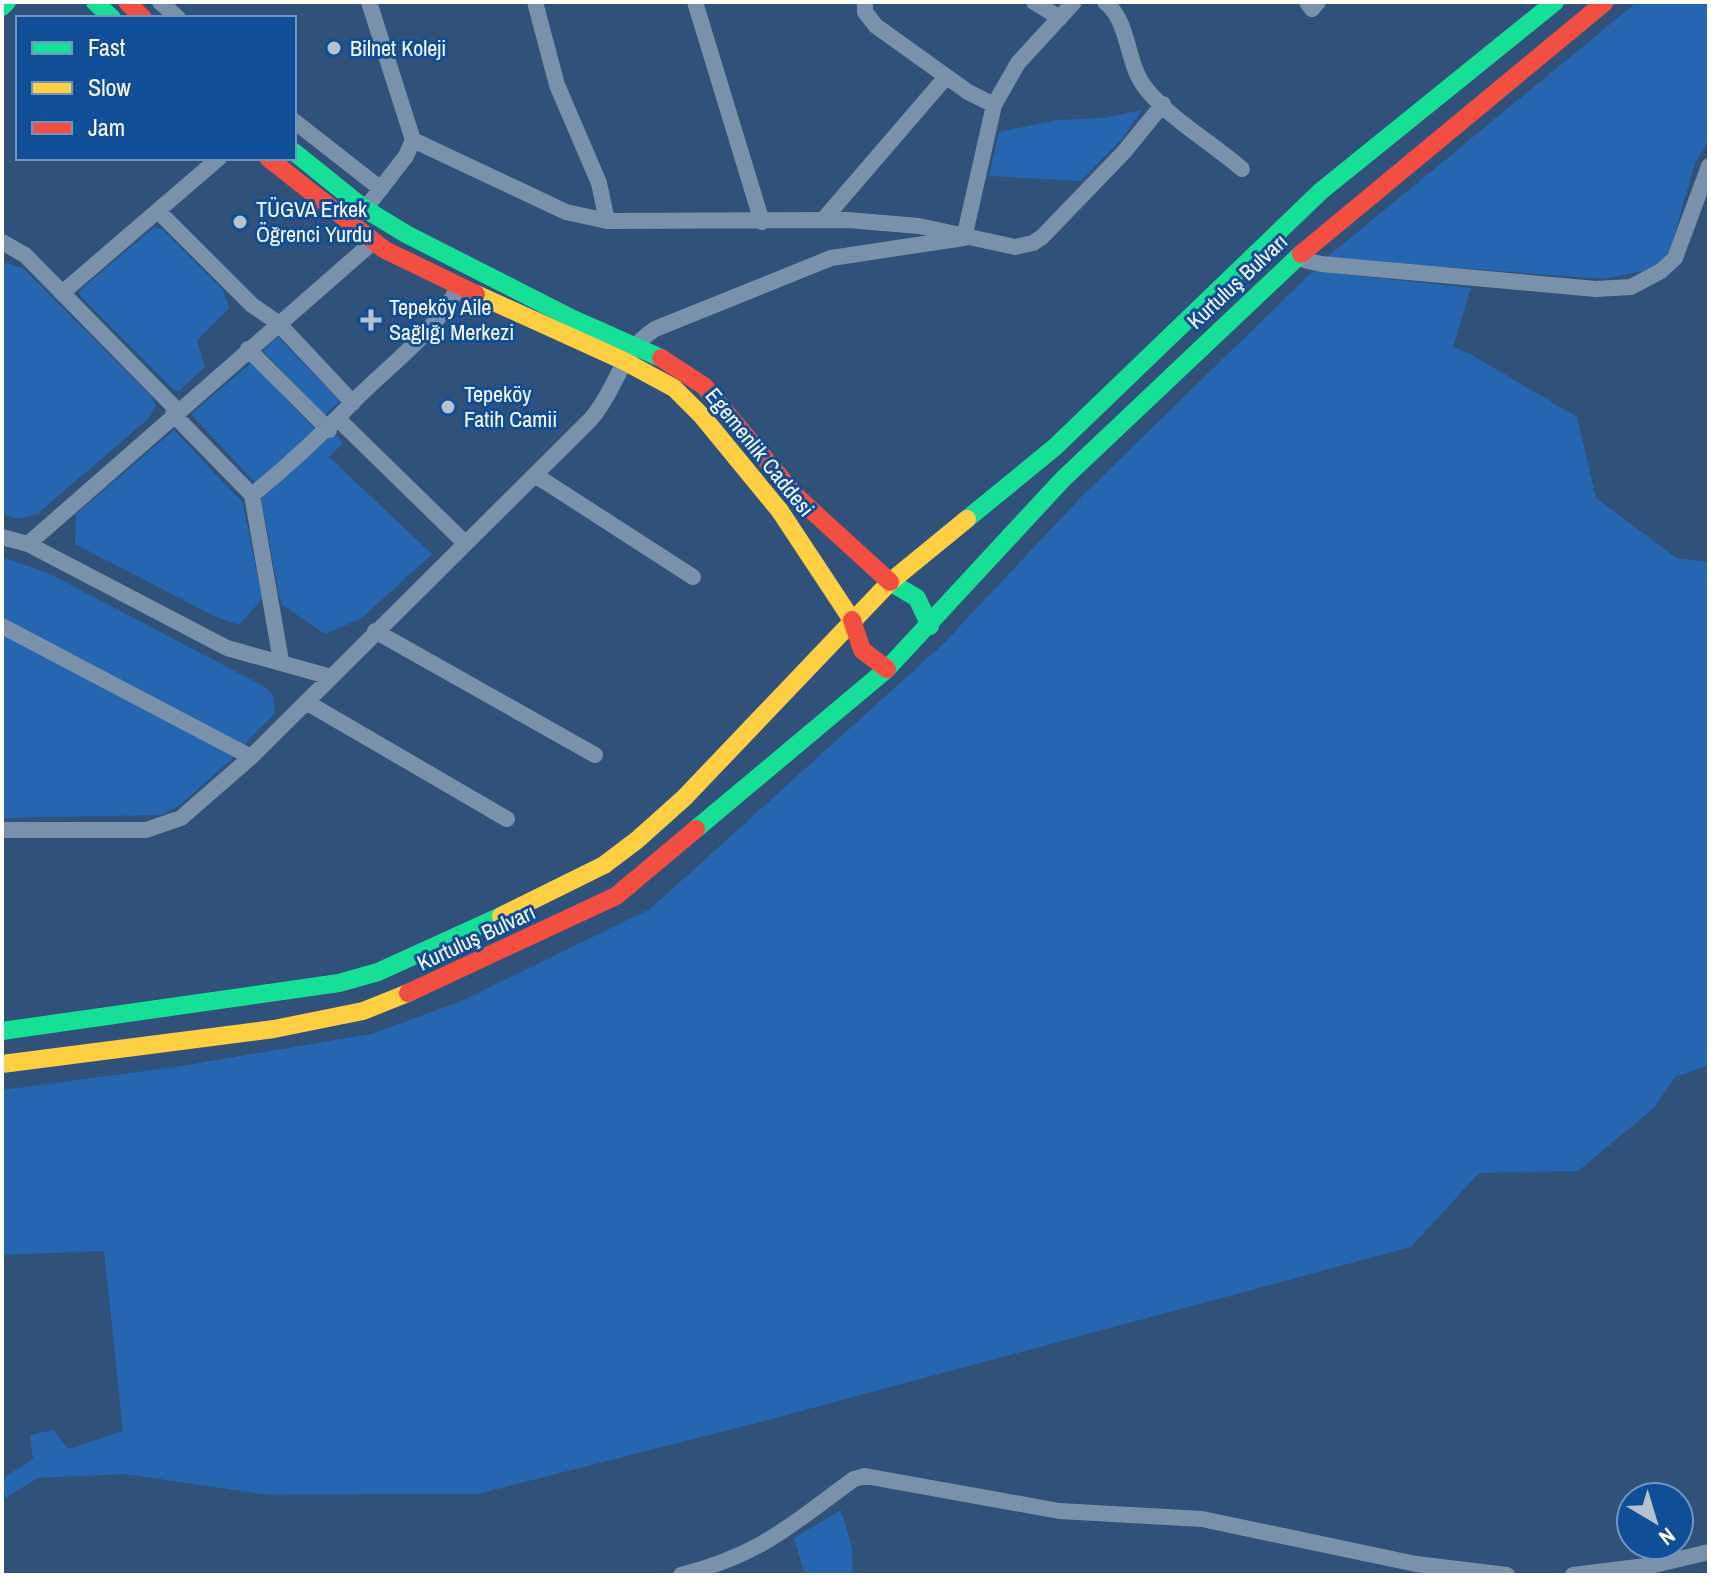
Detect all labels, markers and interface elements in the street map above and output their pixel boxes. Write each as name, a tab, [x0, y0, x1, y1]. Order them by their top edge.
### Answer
legend	[16, 16, 296, 160]
text: Fast	[88, 31, 126, 63]
place label: Bilnet Koleji	[350, 33, 446, 63]
marker: Bilnet Koleji	[325, 39, 343, 57]
text: Slow	[88, 71, 131, 103]
text: Jam	[88, 111, 125, 143]
place label: TÜGVA Erkek Öğrenci Yurdu	[256, 194, 372, 249]
marker: TÜGVA Erkek Öğrenci Yurdu	[231, 213, 249, 231]
street label: Kurtuluş Bulvarı	[1180, 227, 1294, 335]
place label: Tepeköy Aile Sağlığı Merkezi	[389, 292, 514, 347]
marker: Tepeköy Aile Sağlığı Merkezi	[360, 309, 382, 331]
place label: Tepeköy Fatih Camii	[464, 379, 557, 434]
street label: Egemenlik Caddesi	[699, 381, 821, 523]
marker: Tepeköy Fatih Camii	[439, 398, 457, 416]
street label: Kurtuluş Bulvarı	[412, 896, 540, 978]
north arrow	[1615, 1481, 1695, 1561]
text: N	[1653, 1521, 1682, 1553]

